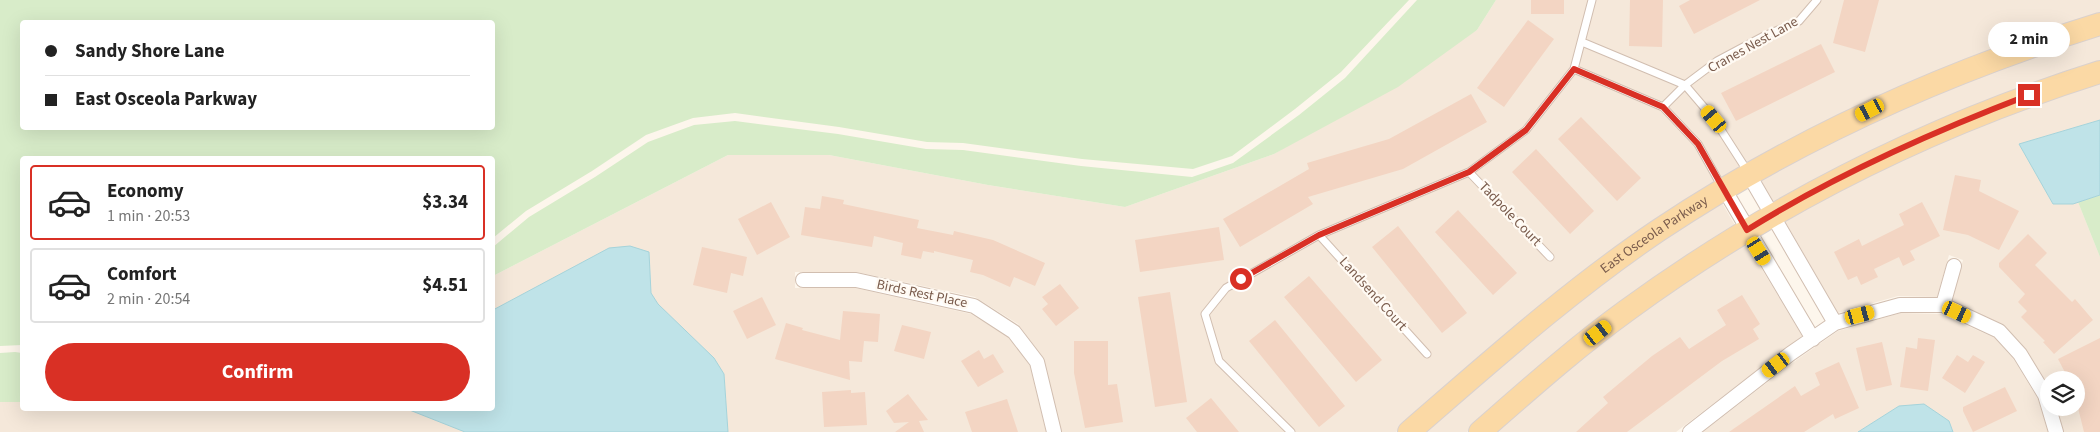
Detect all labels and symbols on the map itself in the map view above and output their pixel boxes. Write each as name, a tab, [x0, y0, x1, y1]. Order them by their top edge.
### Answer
street label: Cranes Nest Lane	[1704, 12, 1802, 78]
callout: 2 min	[1988, 22, 2070, 58]
route end	[2018, 84, 2040, 106]
car	[1853, 97, 1886, 123]
car	[1698, 103, 1729, 135]
street label: Tadpole Court	[1474, 177, 1546, 251]
street label: East Osceola Parkway	[1596, 191, 1712, 279]
car	[1744, 234, 1773, 268]
street label: Landsend Court	[1334, 253, 1412, 335]
route start	[1230, 268, 1252, 290]
street label: Birds Rest Place	[875, 275, 969, 313]
car	[1940, 299, 1973, 325]
car	[1843, 304, 1876, 326]
car	[1581, 318, 1614, 348]
car	[1759, 350, 1792, 380]

